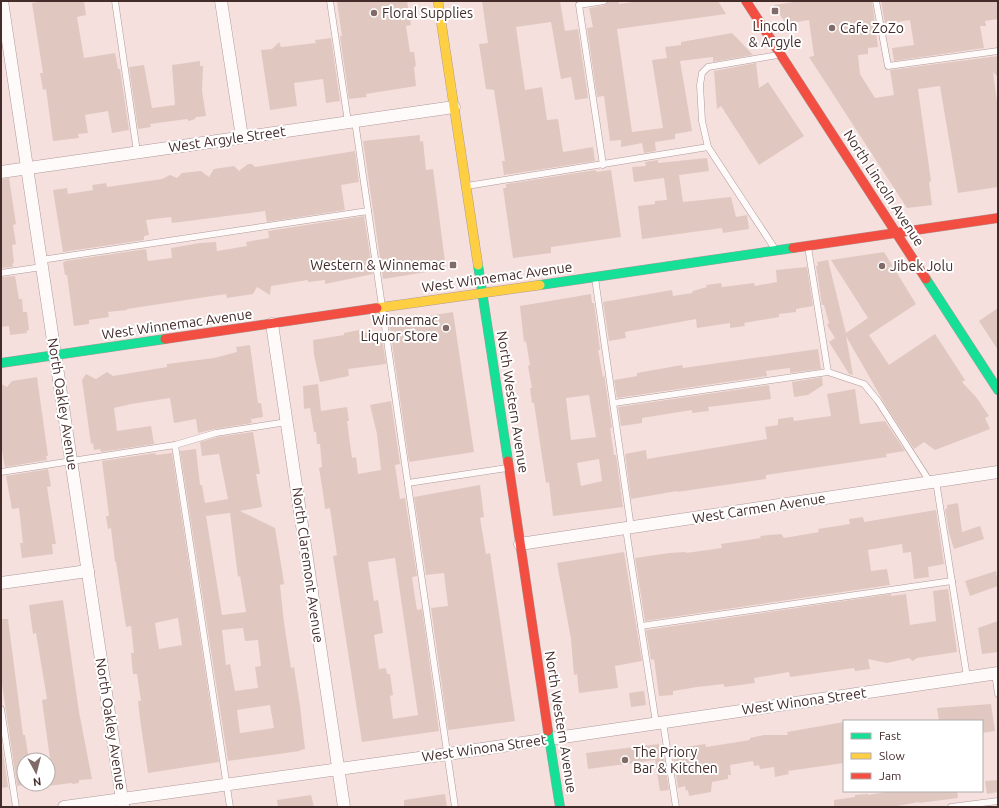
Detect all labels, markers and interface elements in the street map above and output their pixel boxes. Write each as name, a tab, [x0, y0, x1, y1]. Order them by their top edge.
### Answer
place label: Floral Supplies	[382, 5, 473, 21]
marker: Lincoln & Argyle	[770, 6, 780, 16]
marker: Floral Supplies	[369, 8, 379, 18]
place label: Lincoln & Argyle	[749, 18, 801, 50]
place label: Cafe ZoZo	[840, 20, 904, 36]
marker: Cafe ZoZo	[827, 23, 837, 33]
street label: West Argyle Street	[167, 123, 287, 155]
street label: North Lincoln Avenue	[840, 127, 928, 249]
place label: Western & Winnemac	[310, 257, 445, 273]
place label: Jibek Jolu	[890, 258, 953, 274]
street label: West Winnemac Avenue	[421, 259, 573, 295]
marker: Western & Winnemac	[448, 260, 458, 270]
marker: Jibek Jolu	[877, 261, 887, 271]
street label: West Winnemac Avenue	[101, 306, 253, 342]
place label: Winnemac Liquor Store	[361, 312, 438, 344]
marker: Winnemac Liquor Store	[441, 323, 451, 333]
street label: North Western Avenue	[494, 330, 532, 474]
street label: North Oakley Avenue	[45, 337, 81, 471]
street label: North Claremont Avenue	[289, 486, 327, 644]
street label: West Carmen Avenue	[691, 490, 827, 526]
street label: North Western Avenue	[542, 650, 580, 794]
street label: North Oakley Avenue	[93, 657, 129, 791]
street label: West Winona Street	[741, 684, 868, 718]
legend	[843, 720, 983, 792]
text: Fast	[879, 729, 901, 742]
street label: West Winona Street	[421, 731, 548, 765]
place label: The Priory Bar & Kitchen	[633, 744, 718, 776]
text: Slow	[879, 749, 905, 762]
north arrow	[16, 752, 56, 792]
marker: The Priory Bar & Kitchen	[620, 755, 630, 765]
text: Jam	[879, 769, 901, 782]
text: N	[32, 775, 42, 788]

